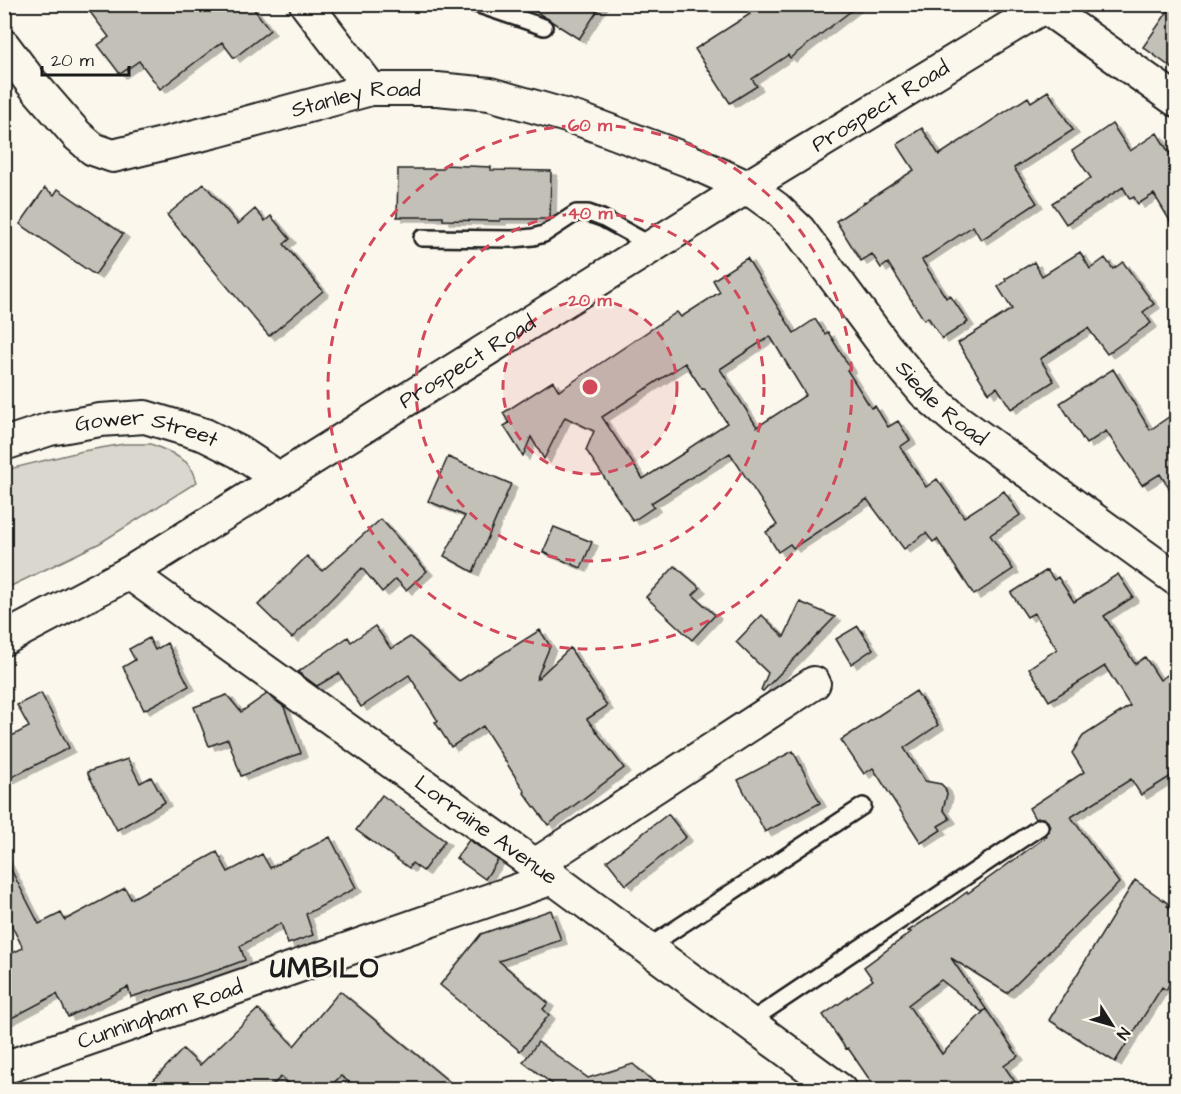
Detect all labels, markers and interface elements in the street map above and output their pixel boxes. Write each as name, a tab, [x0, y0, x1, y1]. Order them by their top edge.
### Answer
scale bar	[42, 39, 129, 77]
text: 20 m	[51, 48, 94, 73]
street label: Prospect Road	[806, 52, 955, 160]
street label: Stanley Road	[288, 74, 421, 125]
text: 60 m	[568, 113, 613, 138]
text: 40 m	[568, 201, 613, 226]
text: 20 m	[568, 288, 612, 313]
street label: Prospect Road	[393, 307, 541, 416]
street label: Siedle Road	[888, 354, 994, 453]
centre of rings	[580, 377, 600, 397]
street label: Gower Street	[72, 402, 224, 455]
street label: Lorraine Avenue	[408, 768, 564, 892]
district label: UMBILO	[270, 949, 380, 988]
street label: Cunningham Road	[73, 971, 247, 1057]
north arrow	[1082, 995, 1142, 1055]
text: N	[1111, 1023, 1135, 1044]

